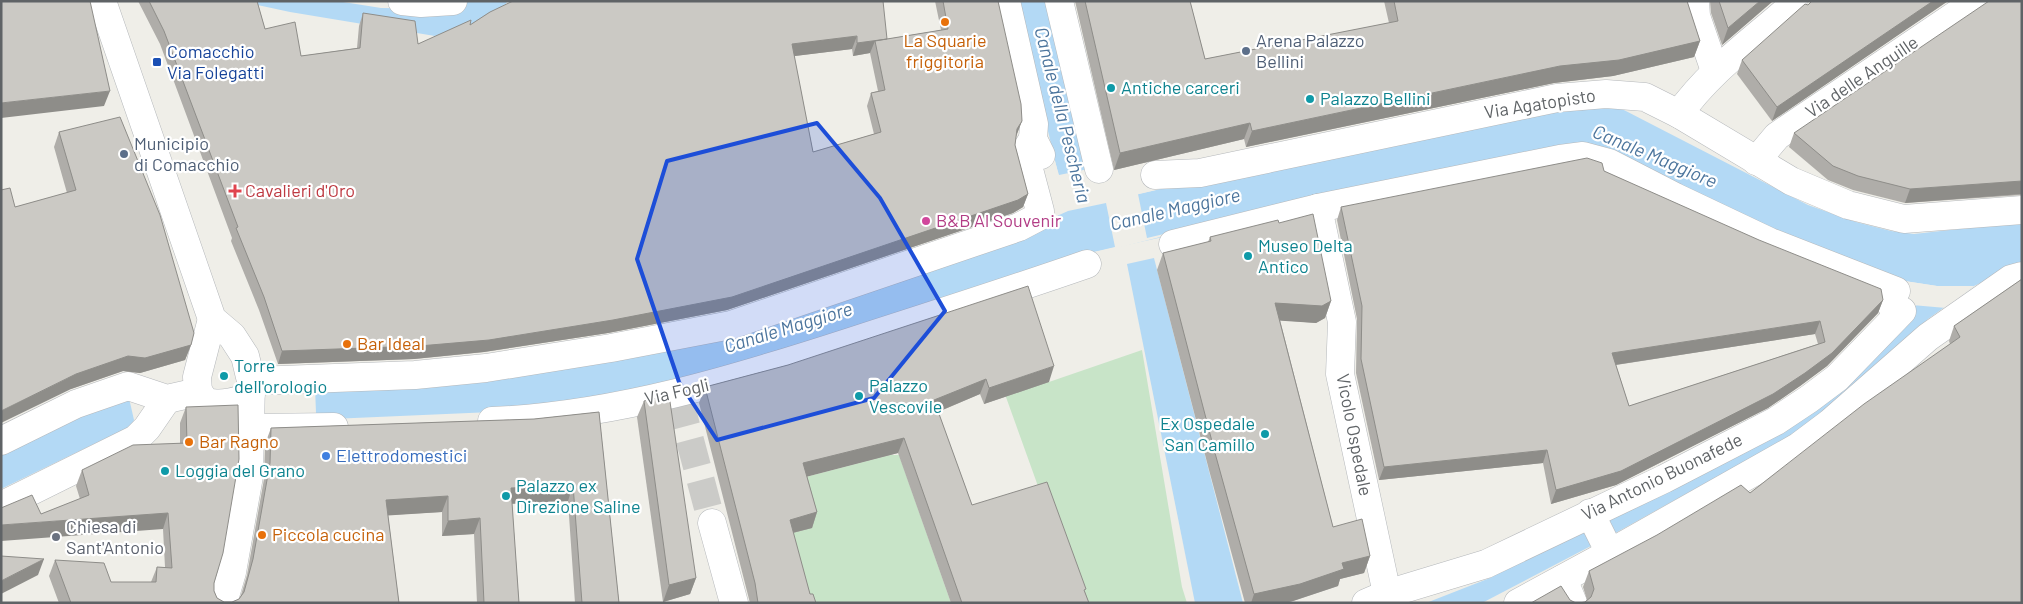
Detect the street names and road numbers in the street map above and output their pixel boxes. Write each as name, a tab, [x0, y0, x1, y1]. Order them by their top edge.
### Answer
street label: Via delle Anguille	[1801, 30, 1922, 122]
street label: Via Agatopisto	[1482, 83, 1597, 123]
street label: Vicolo Ospedale	[1332, 372, 1378, 498]
street label: Via Fogli	[642, 373, 711, 409]
street label: Via Antonio Buonafede	[1578, 428, 1746, 525]

